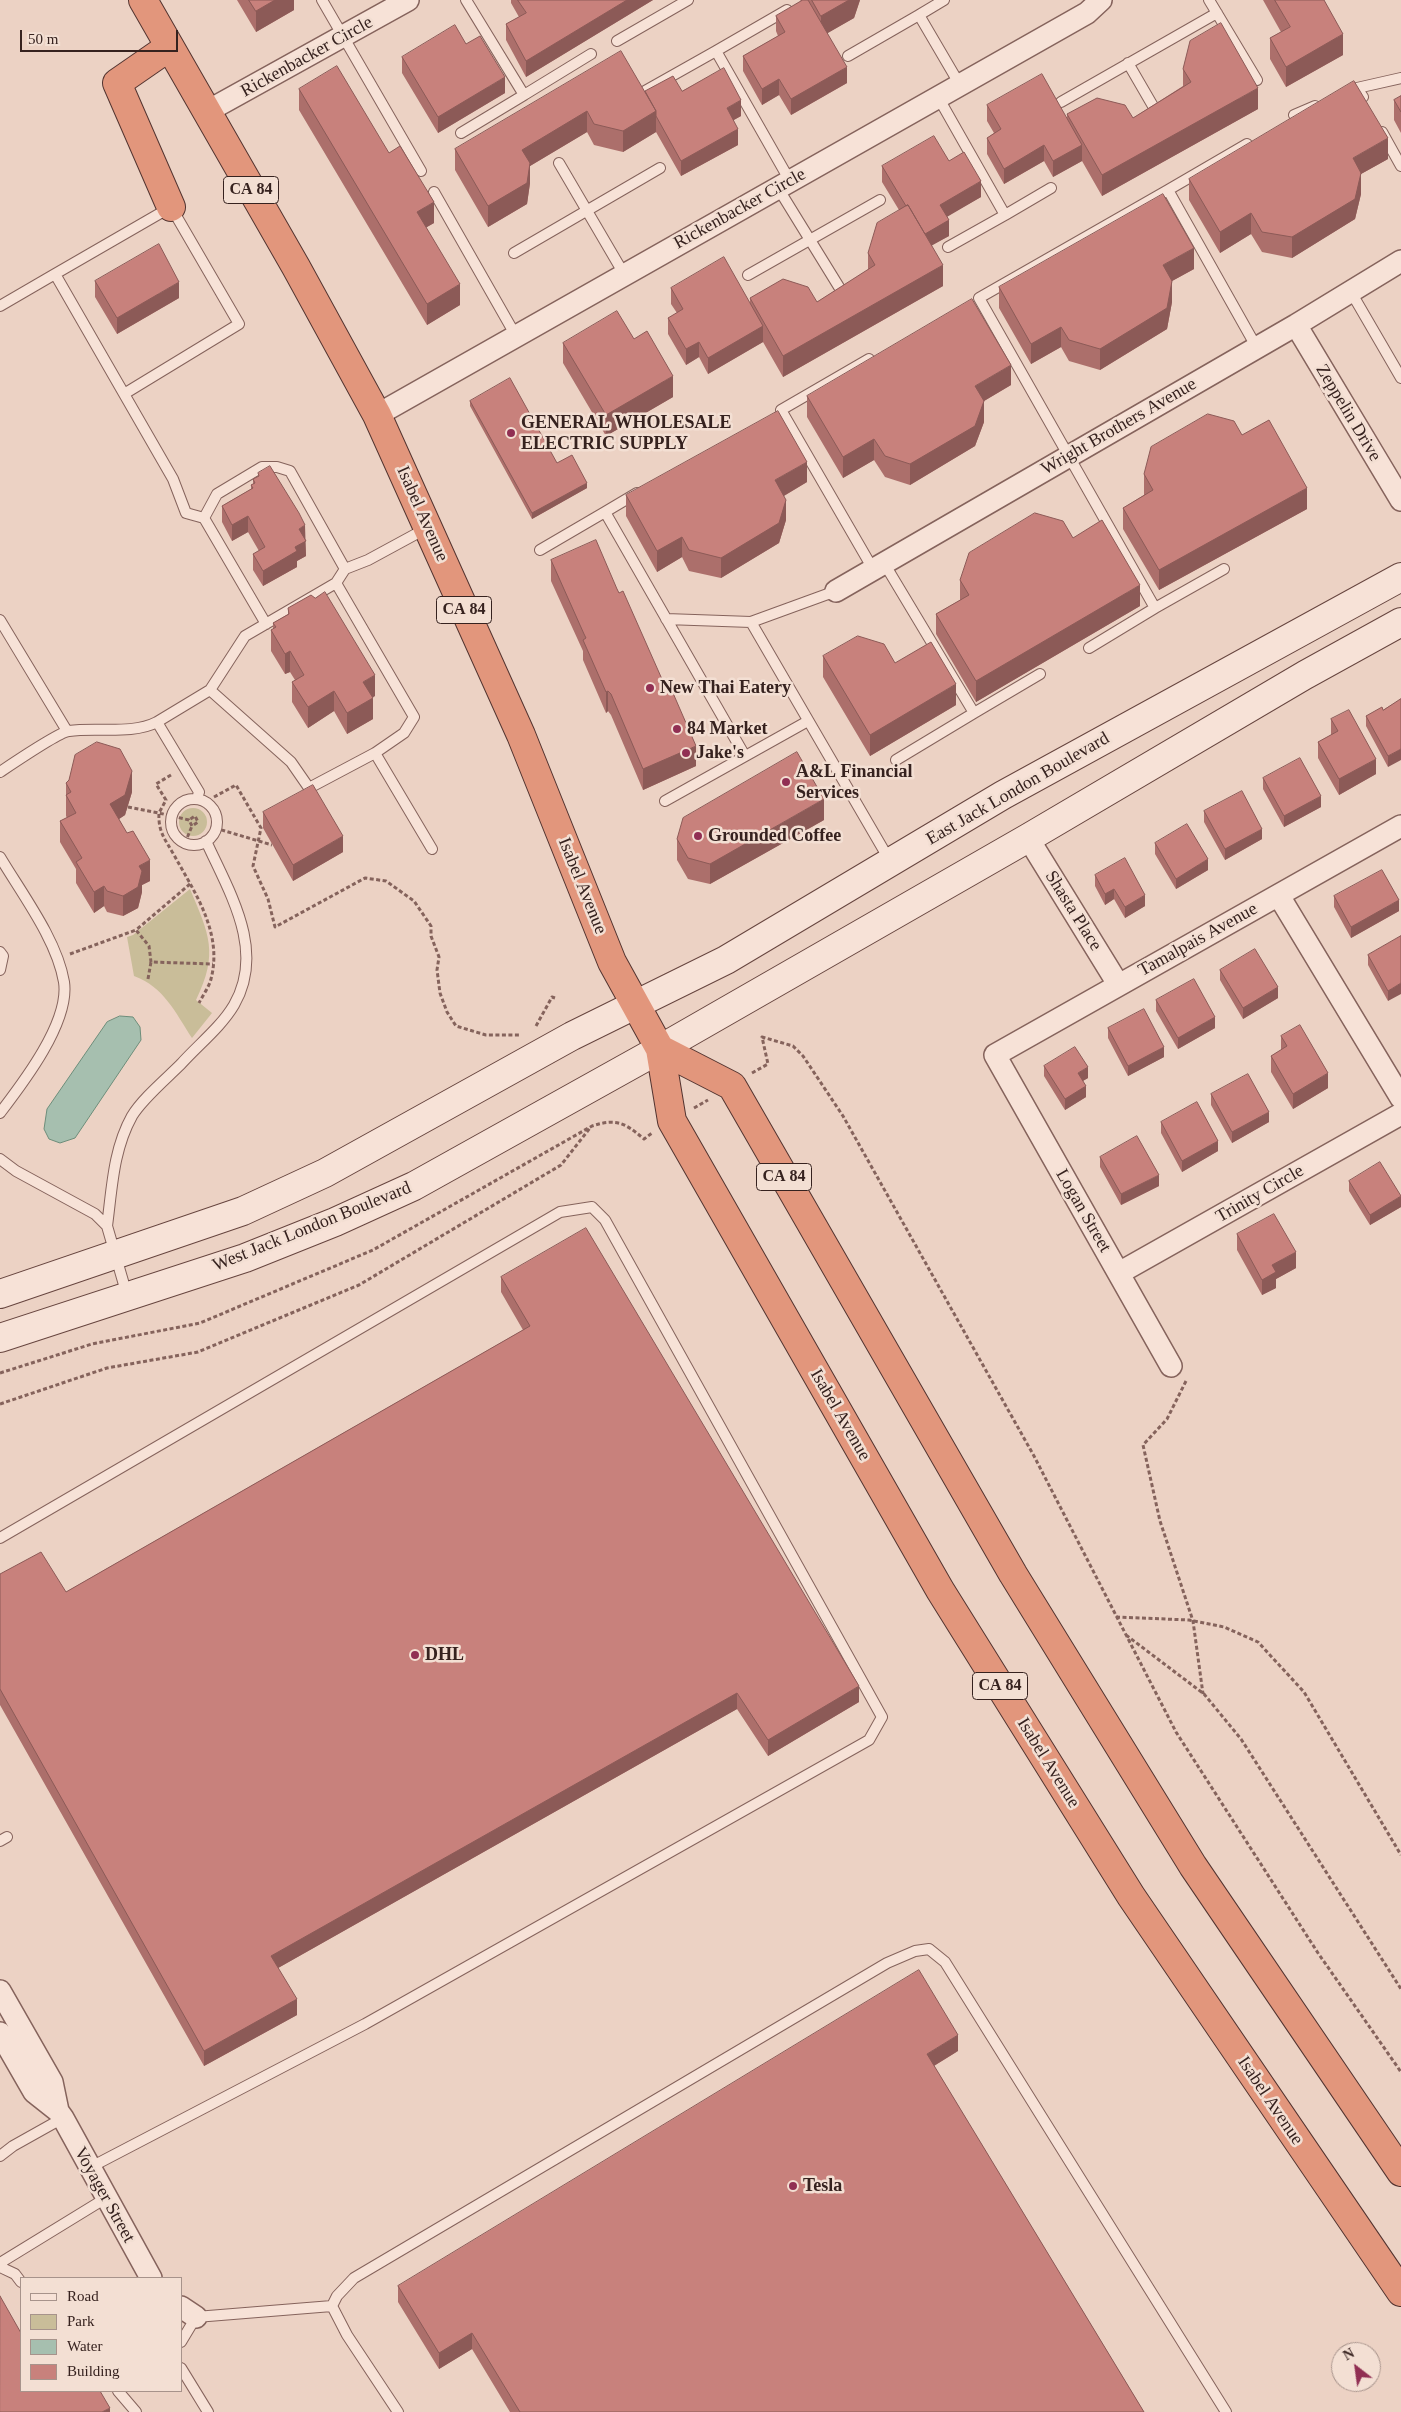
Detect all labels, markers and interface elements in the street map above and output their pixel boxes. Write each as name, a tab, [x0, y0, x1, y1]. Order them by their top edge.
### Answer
street label: Rickenbacker Circle	[237, 12, 377, 102]
scale bar	[22, 20, 180, 52]
text: 50 m	[28, 31, 58, 47]
street label: Rickenbacker Circle	[670, 164, 810, 254]
road number: CA 84	[224, 176, 278, 204]
street label: Zeppelin Drive	[1311, 361, 1385, 465]
street label: Wright Brothers Avenue	[1037, 374, 1201, 480]
place label: GENERAL WHOLESALE ELECTRIC SUPPLY	[521, 412, 732, 454]
marker: GENERAL WHOLESALE ELECTRIC SUPPLY	[505, 427, 517, 439]
street label: Isabel Avenue	[391, 463, 453, 565]
road number: CA 84	[436, 596, 492, 624]
place label: New Thai Eatery	[660, 677, 791, 699]
marker: New Thai Eatery	[644, 682, 656, 694]
place label: 84 Market	[687, 718, 767, 740]
marker: 84 Market	[671, 723, 683, 735]
street label: East Jack London Boulevard	[923, 728, 1113, 850]
place label: Jake's	[696, 742, 744, 764]
marker: Jake's	[680, 747, 692, 759]
place label: A&L Financial Services	[796, 761, 913, 804]
marker: A&L Financial Services	[780, 776, 792, 788]
place label: Grounded Coffee	[708, 825, 841, 847]
marker: Grounded Coffee	[692, 830, 704, 842]
street label: Isabel Avenue	[553, 835, 611, 937]
street label: Shasta Place	[1040, 867, 1106, 955]
street label: Tamalpais Avenue	[1135, 898, 1261, 982]
street label: Trinity Circle	[1212, 1160, 1308, 1228]
road number: CA 84	[756, 1164, 812, 1190]
street label: Logan Street	[1051, 1166, 1115, 1256]
street label: West Jack London Boulevard	[210, 1177, 414, 1277]
street label: Isabel Avenue	[805, 1365, 875, 1465]
place label: DHL	[425, 1644, 464, 1666]
marker: DHL	[409, 1649, 421, 1661]
road number: CA 84	[972, 1672, 1028, 1700]
street label: Isabel Avenue	[1012, 1714, 1084, 1812]
street label: Isabel Avenue	[1232, 2053, 1308, 2149]
street label: Voyager Street	[69, 2143, 139, 2247]
place label: Tesla	[803, 2175, 842, 2197]
marker: Tesla	[787, 2180, 799, 2192]
legend	[20, 2277, 182, 2392]
text: Road	[67, 2288, 99, 2304]
text: Park	[67, 2313, 95, 2329]
text: Water	[67, 2338, 102, 2354]
north arrow	[1331, 2342, 1381, 2392]
text: N	[1341, 2345, 1357, 2363]
text: Building	[67, 2363, 120, 2379]

